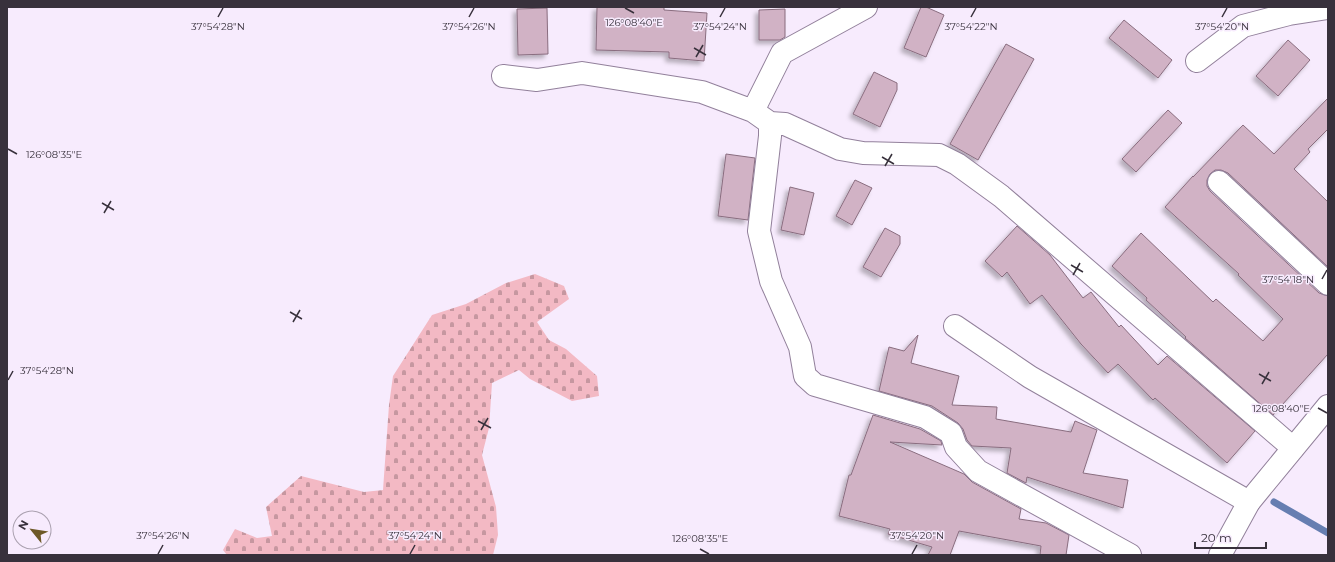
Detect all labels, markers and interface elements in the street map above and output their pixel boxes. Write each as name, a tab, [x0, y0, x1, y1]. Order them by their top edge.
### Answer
text: 126°08'40"E	[605, 16, 663, 29]
text: 37°54'28"N	[191, 20, 245, 33]
text: 37°54'26"N	[442, 20, 496, 33]
text: 37°54'24"N	[693, 20, 747, 33]
text: 37°54'22"N	[944, 20, 998, 33]
text: 37°54'20"N	[1195, 20, 1249, 33]
text: 126°08'35"E	[26, 148, 82, 161]
text: 37°54'18"N	[1262, 273, 1314, 286]
text: 37°54'28"N	[20, 364, 74, 377]
text: 126°08'40"E	[1252, 402, 1310, 415]
north arrow	[12, 510, 52, 550]
text: N	[15, 518, 32, 532]
scale bar	[1195, 524, 1266, 550]
text: 37°54'26"N	[136, 529, 190, 542]
text: 37°54'24"N	[388, 529, 442, 542]
text: 37°54'20"N	[890, 529, 944, 542]
text: 20 m	[1201, 530, 1232, 545]
text: 126°08'35"E	[672, 532, 728, 545]

